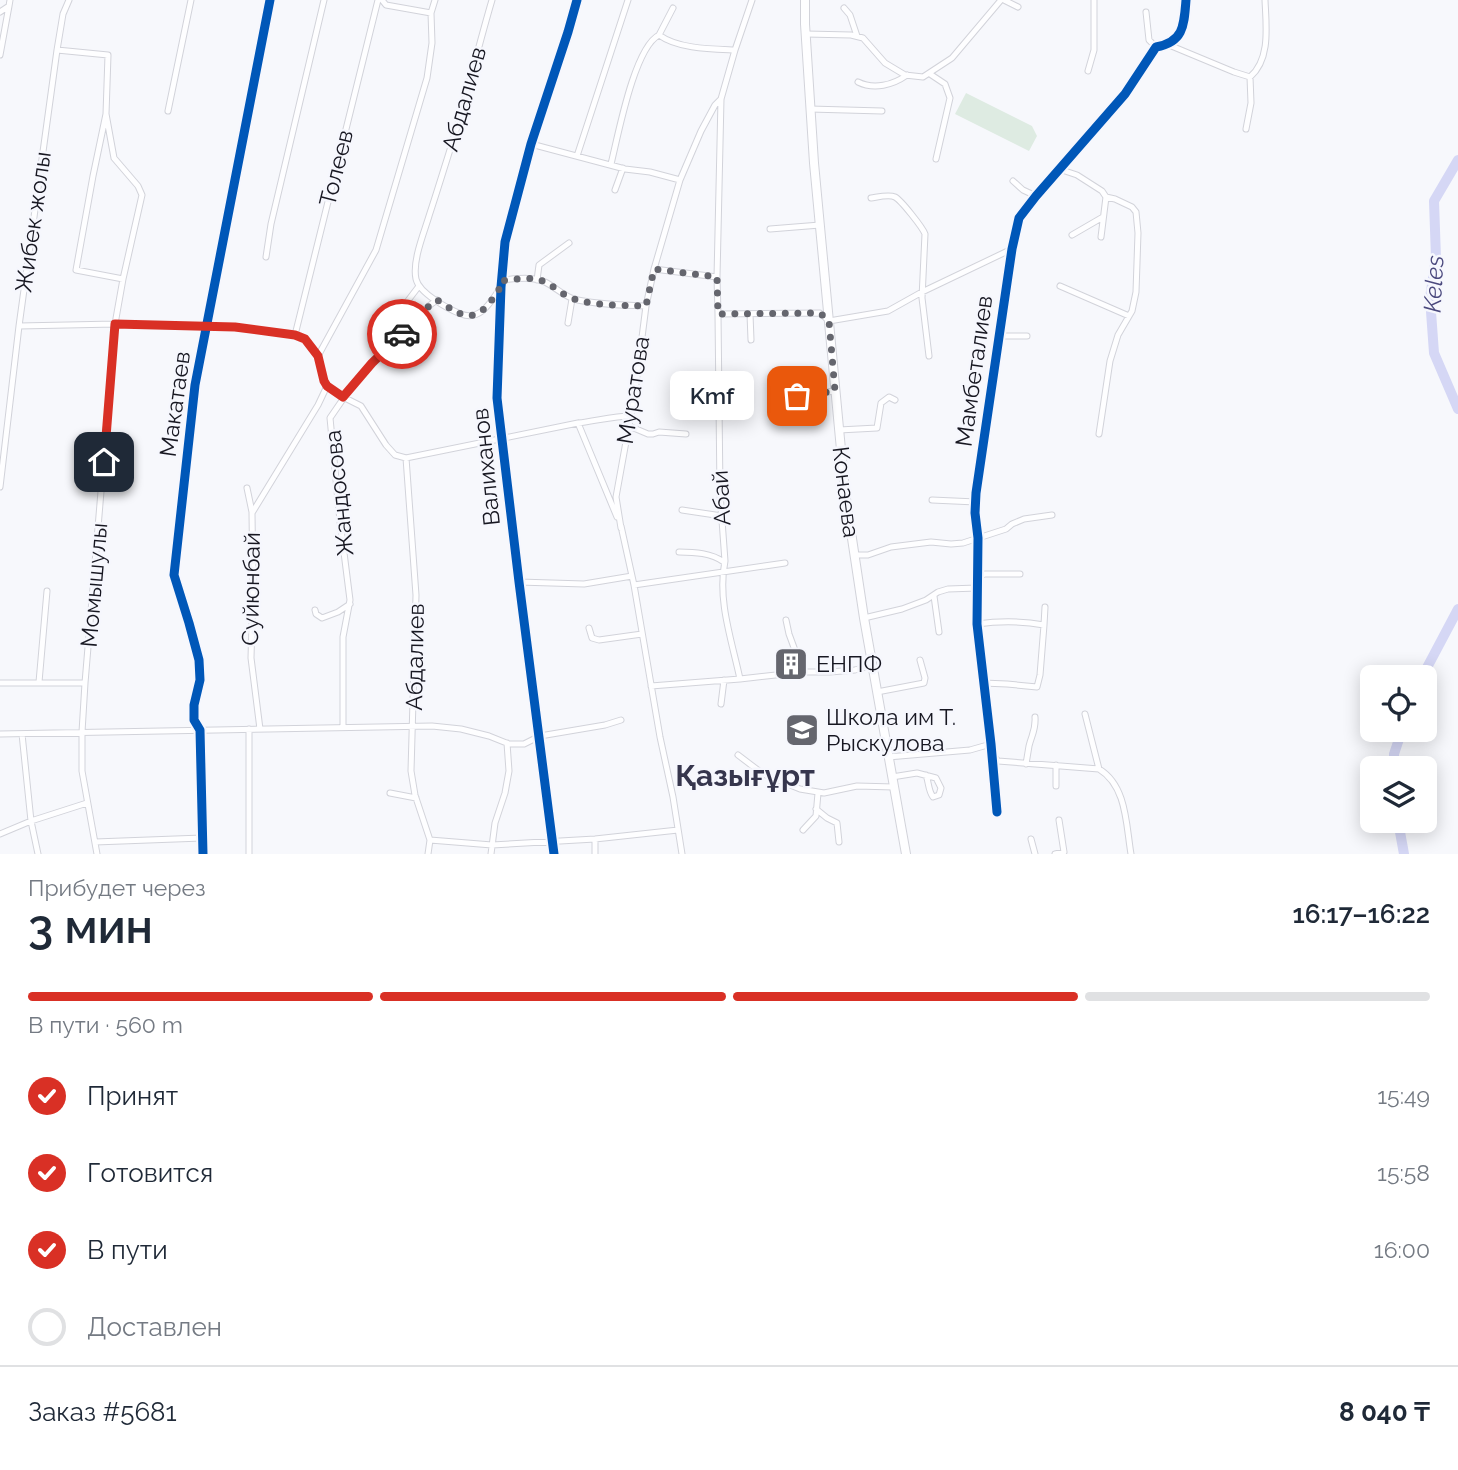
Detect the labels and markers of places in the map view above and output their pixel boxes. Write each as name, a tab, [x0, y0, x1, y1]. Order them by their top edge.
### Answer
pin	[767, 366, 827, 426]
callout: Kmf	[671, 372, 755, 420]
pin	[74, 432, 134, 492]
building icon: ЕНПФ	[772, 645, 810, 683]
place label: ЕНПФ	[816, 650, 882, 677]
place label: Школа им Т. Рыскулова	[826, 703, 956, 756]
school or university icon: Школа им Т. Рыскулова	[783, 711, 821, 749]

